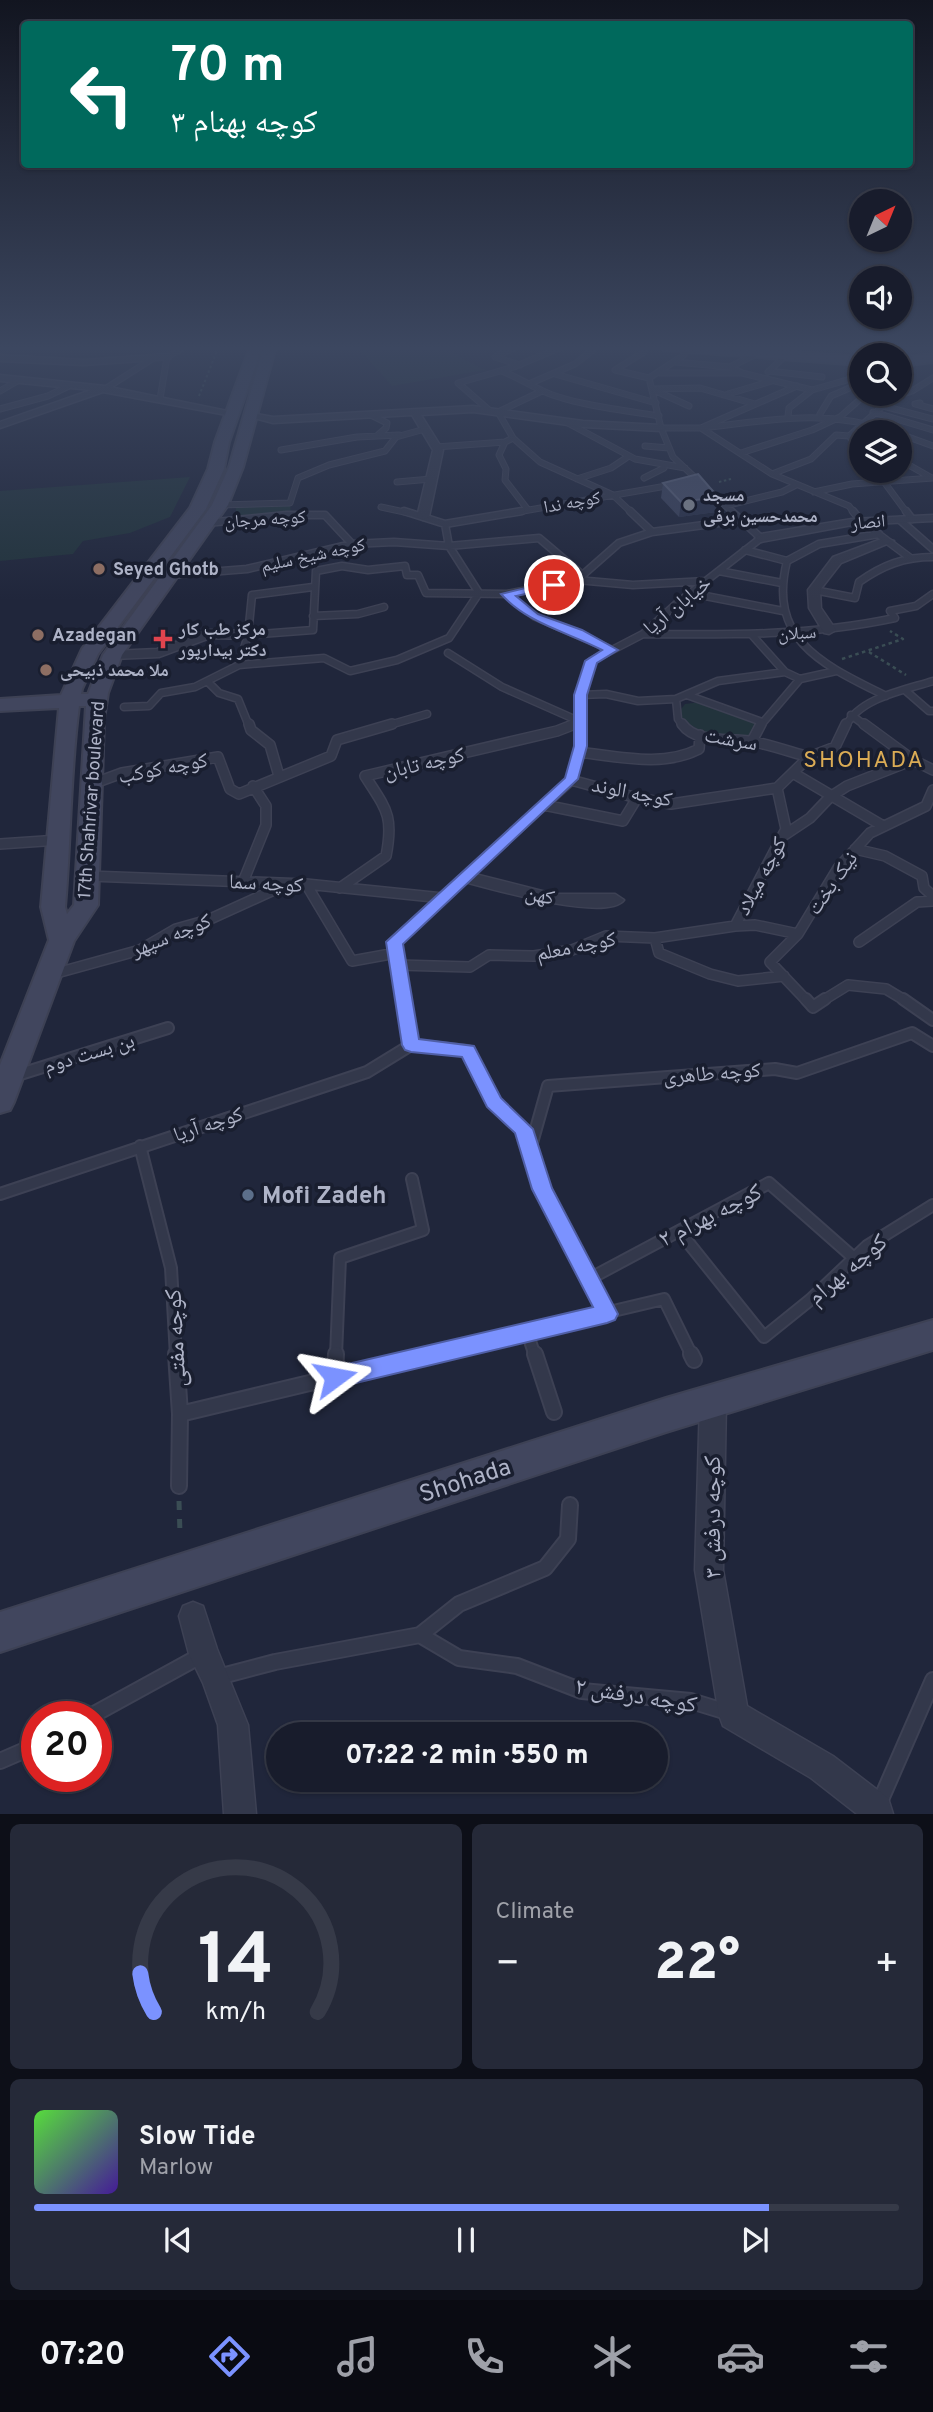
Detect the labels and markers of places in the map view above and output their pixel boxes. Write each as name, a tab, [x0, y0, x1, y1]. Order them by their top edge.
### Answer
place label: مسجد محمدحسین برفی	[703, 485, 818, 529]
marker: مسجد محمدحسین برفی	[681, 497, 697, 513]
pin	[524, 555, 584, 615]
place label: Seyed Ghotb	[113, 559, 219, 582]
marker: Seyed Ghotb	[91, 561, 107, 577]
place label: مرکز طب کار دکتر بیدارپور	[178, 619, 267, 663]
place label: Azadegan	[52, 625, 137, 648]
marker: Azadegan	[30, 627, 46, 643]
marker: مرکز طب کار دکتر بیدارپور	[153, 629, 173, 649]
place label: ملا محمد ذبیحی	[60, 660, 169, 683]
marker: ملا محمد ذبیحی	[38, 662, 54, 678]
place label: Mofi Zadeh	[262, 1182, 387, 1212]
marker: Mofi Zadeh	[240, 1187, 256, 1203]

